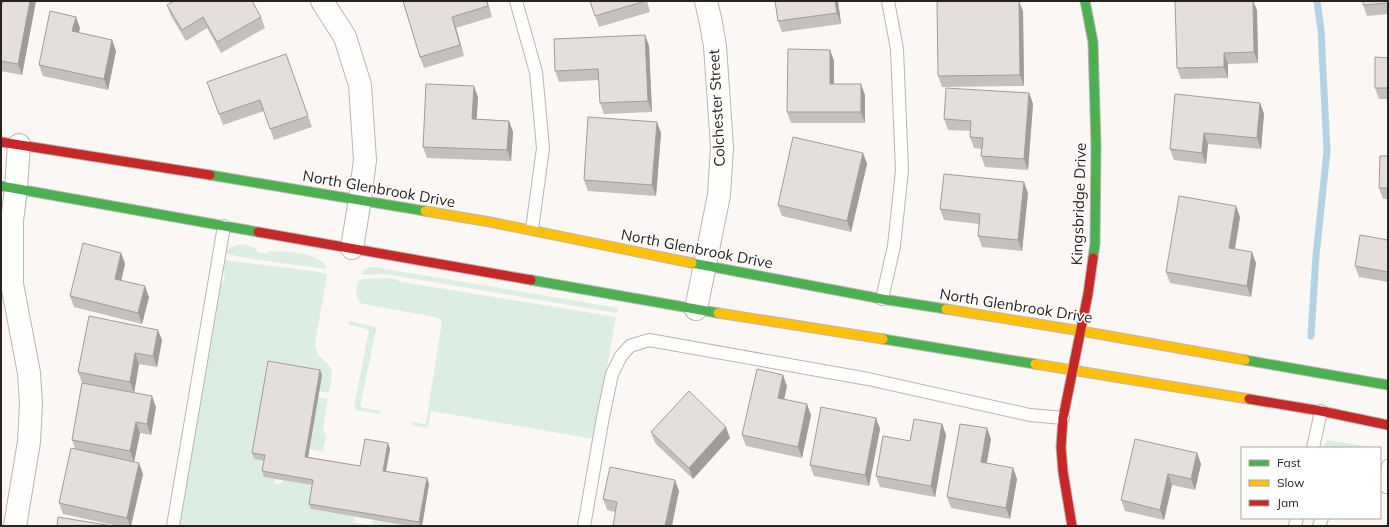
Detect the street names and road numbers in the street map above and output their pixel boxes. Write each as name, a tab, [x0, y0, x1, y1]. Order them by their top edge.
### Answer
street label: Colchester Street	[704, 49, 729, 167]
street label: Kingsbridge Drive	[1067, 142, 1090, 266]
street label: North Glenbrook Drive	[301, 166, 457, 211]
street label: North Glenbrook Drive	[619, 224, 775, 273]
street label: North Glenbrook Drive	[938, 284, 1094, 327]

